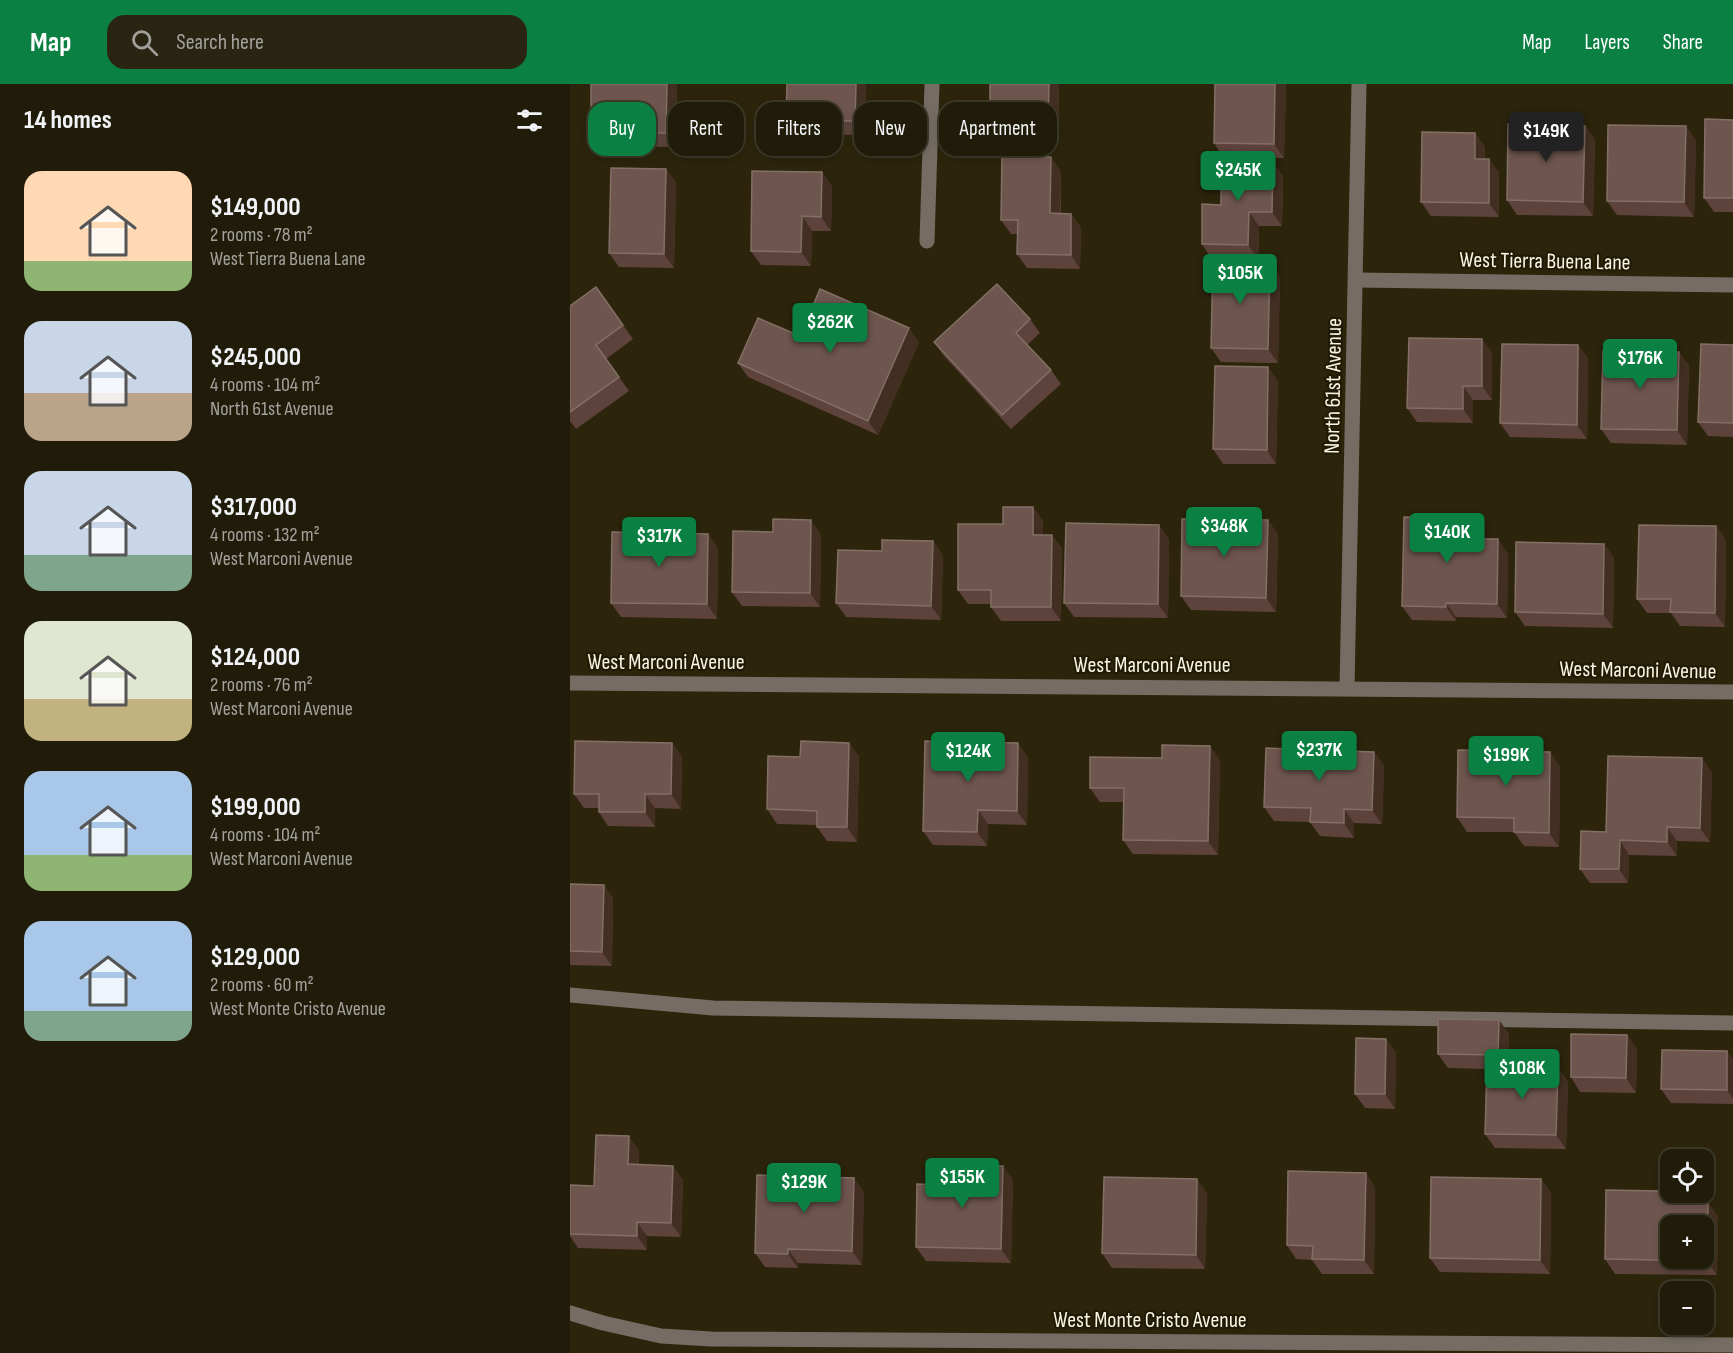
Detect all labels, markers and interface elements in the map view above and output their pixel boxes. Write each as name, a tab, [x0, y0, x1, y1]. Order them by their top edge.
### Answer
search box	[107, 15, 527, 69]
text: Map	[30, 26, 71, 59]
icon: search	[128, 26, 161, 59]
text: Search here	[176, 29, 264, 56]
text: Map	[1522, 30, 1551, 55]
text: Layers	[1584, 30, 1630, 55]
text: Share	[1663, 30, 1703, 55]
chip: Buy	[588, 102, 656, 156]
chip: Rent	[668, 102, 744, 156]
chip: Filters	[756, 102, 842, 156]
chip: New	[854, 102, 927, 156]
chip: Apartment	[939, 102, 1057, 156]
icon: filters	[513, 104, 546, 137]
text: 14 homes	[24, 105, 112, 136]
pin: $149K	[1504, 112, 1588, 163]
text: $149K	[1523, 119, 1569, 143]
pin: $245K	[1196, 151, 1280, 202]
text: $245K	[1215, 158, 1261, 182]
text: $149,000	[210, 192, 301, 223]
icon: home	[72, 195, 144, 267]
text: 2 rooms · 78 m²	[210, 223, 313, 247]
text: West Tierra Buena Lane	[210, 247, 366, 271]
street label: West Tierra Buena Lane	[1459, 247, 1631, 276]
pin: $105K	[1198, 254, 1282, 305]
text: $105K	[1217, 261, 1263, 285]
pin: $262K	[788, 303, 872, 354]
text: $262K	[806, 310, 854, 334]
street label: North 61st Avenue	[1319, 318, 1348, 454]
pin: $176K	[1598, 339, 1682, 390]
text: $245,000	[210, 342, 301, 373]
icon: home	[72, 345, 144, 417]
text: $176K	[1617, 346, 1663, 370]
text: 4 rooms · 104 m²	[210, 373, 320, 397]
text: North 61st Avenue	[210, 397, 333, 421]
text: $317,000	[210, 492, 297, 523]
icon: home	[72, 495, 144, 567]
pin: $348K	[1182, 507, 1266, 558]
pin: $140K	[1405, 513, 1489, 564]
text: $348K	[1200, 514, 1248, 538]
pin: $317K	[617, 517, 701, 568]
text: $140K	[1424, 520, 1470, 544]
text: 4 rooms · 132 m²	[210, 523, 320, 547]
text: $317K	[636, 524, 682, 548]
text: West Marconi Avenue	[210, 547, 353, 571]
text: $124,000	[210, 642, 300, 673]
icon: home	[72, 645, 144, 717]
street label: West Marconi Avenue	[587, 649, 745, 676]
street label: West Marconi Avenue	[1073, 652, 1231, 679]
street label: West Marconi Avenue	[1559, 656, 1717, 685]
text: 2 rooms · 76 m²	[210, 673, 313, 697]
text: West Marconi Avenue	[210, 697, 353, 721]
pin: $237K	[1277, 731, 1361, 782]
pin: $124K	[926, 732, 1010, 783]
pin: $199K	[1464, 736, 1548, 787]
text: $237K	[1296, 738, 1342, 762]
text: $124K	[945, 739, 991, 763]
text: $199K	[1483, 743, 1529, 767]
text: $199,000	[210, 792, 301, 823]
icon: home	[72, 795, 144, 867]
text: 4 rooms · 104 m²	[210, 823, 320, 847]
text: West Marconi Avenue	[210, 847, 353, 871]
text: $129,000	[210, 942, 300, 973]
icon: home	[72, 945, 144, 1017]
text: 2 rooms · 60 m²	[210, 973, 314, 997]
text: West Monte Cristo Avenue	[210, 997, 386, 1021]
pin: $108K	[1480, 1049, 1564, 1100]
text: $108K	[1499, 1056, 1545, 1080]
map controls	[1660, 1149, 1714, 1335]
button: locate	[1660, 1149, 1714, 1203]
pin: $155K	[920, 1158, 1004, 1209]
pin: $129K	[762, 1163, 846, 1214]
text: $155K	[939, 1165, 985, 1189]
text: $129K	[781, 1170, 827, 1194]
button: +	[1660, 1215, 1714, 1269]
button: −	[1660, 1281, 1714, 1335]
street label: West Monte Cristo Avenue	[1053, 1307, 1247, 1334]

